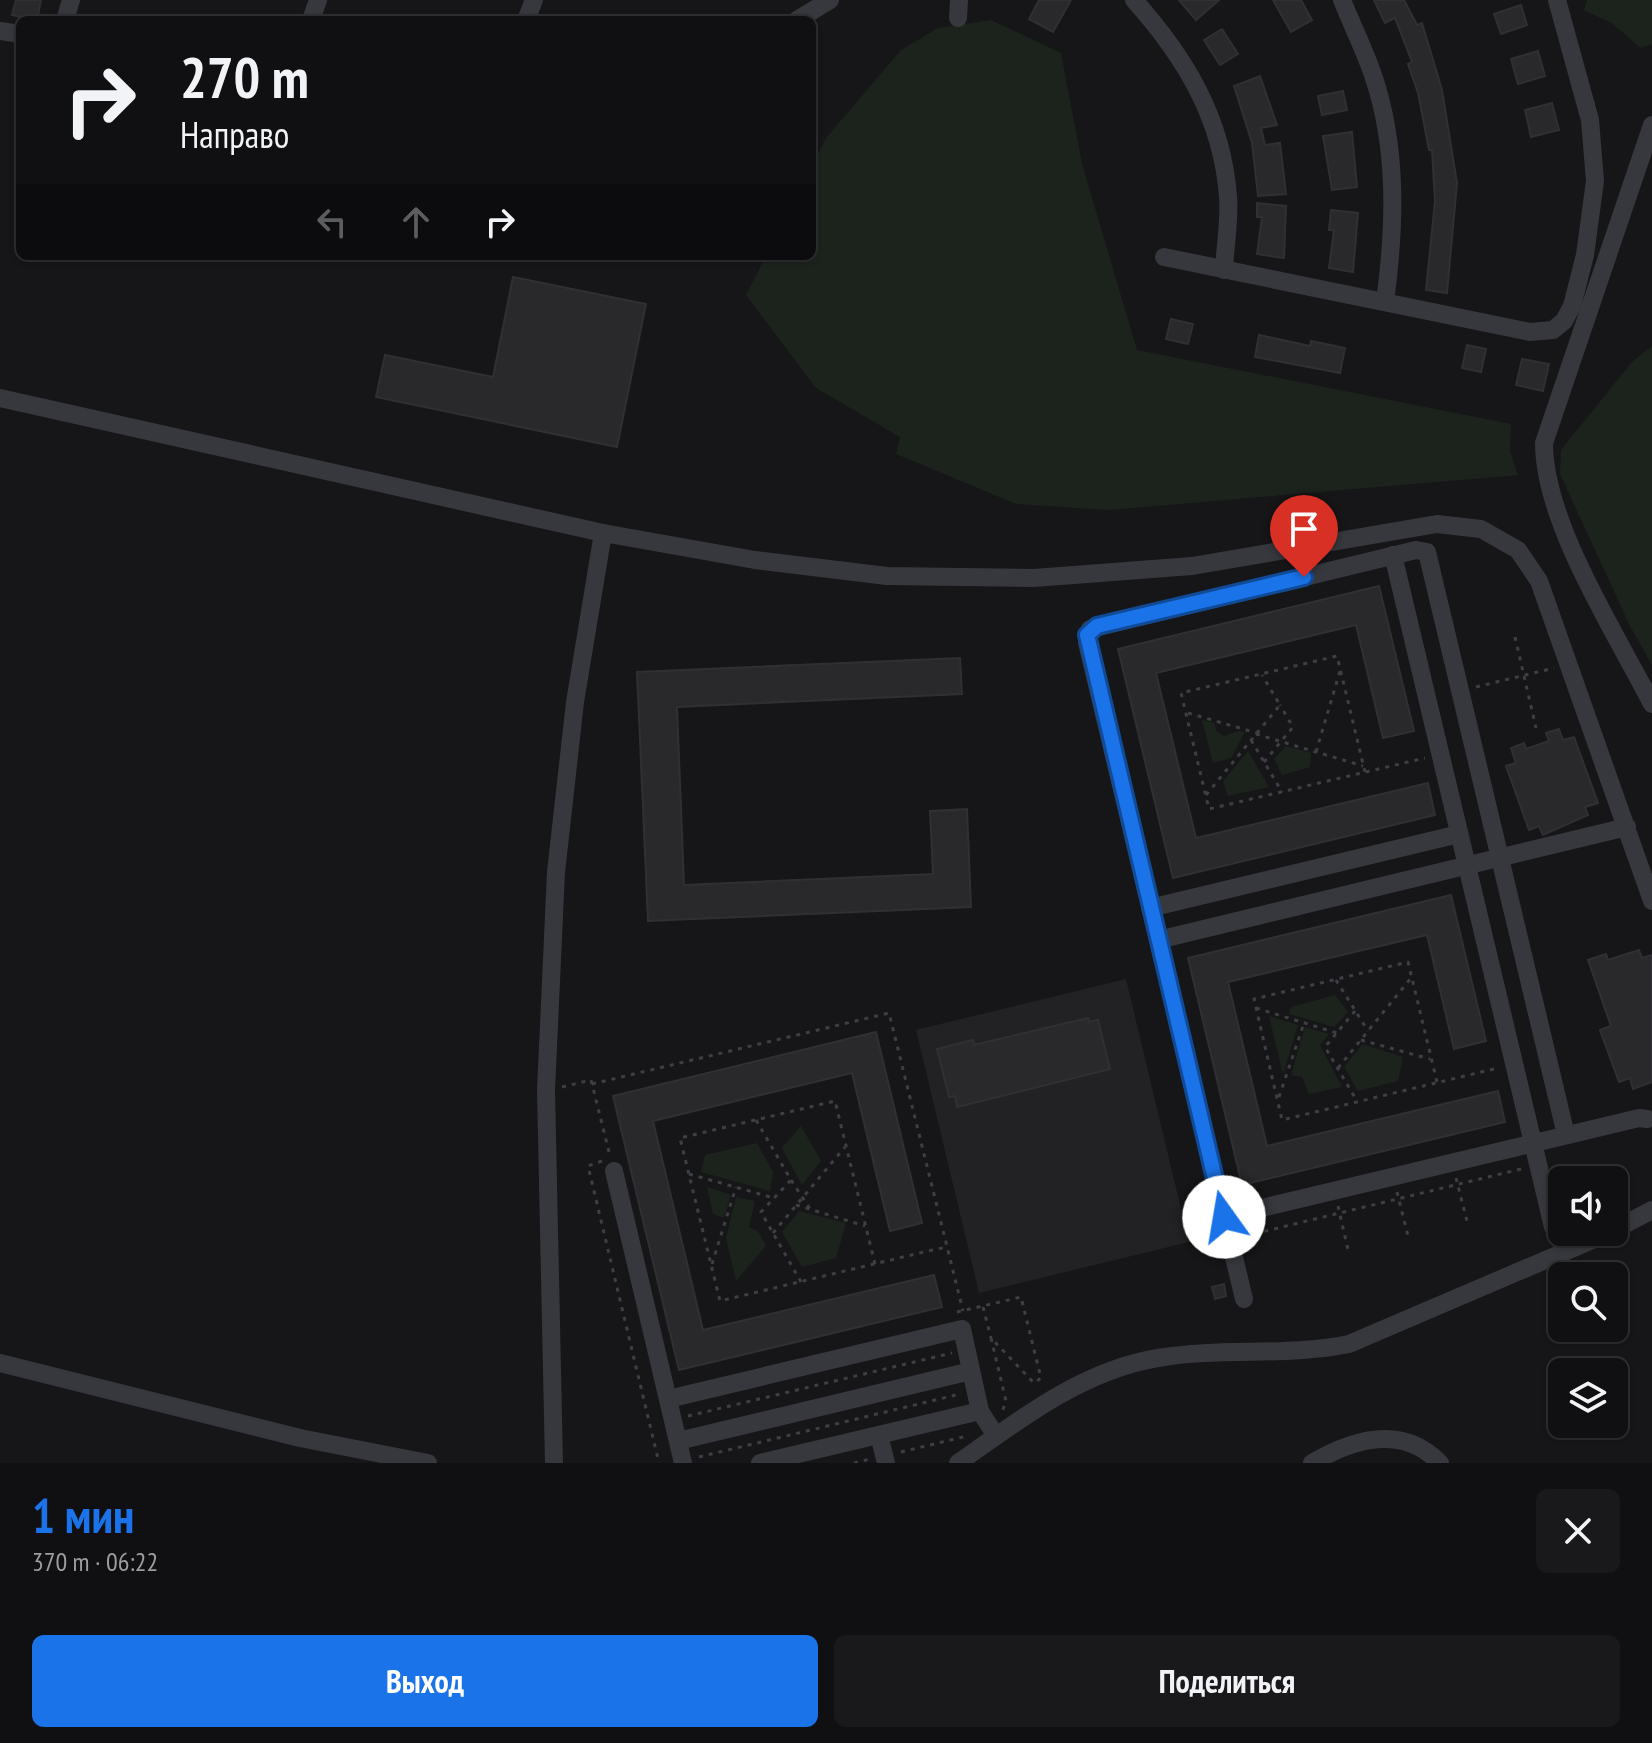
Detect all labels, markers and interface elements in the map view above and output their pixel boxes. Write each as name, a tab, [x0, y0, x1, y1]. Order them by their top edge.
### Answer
text: 270 m	[180, 41, 309, 113]
icon: right	[48, 48, 152, 152]
text: Направо	[180, 111, 289, 158]
icon: left	[310, 200, 354, 244]
icon: ahead	[394, 200, 438, 244]
icon: right	[478, 200, 522, 244]
pin	[1270, 495, 1338, 577]
icon: arrive	[1282, 507, 1326, 551]
map controls	[1548, 1166, 1628, 1438]
button: sound	[1548, 1166, 1628, 1246]
position arrow	[1182, 1175, 1266, 1259]
button: search	[1548, 1262, 1628, 1342]
button: layers	[1548, 1358, 1628, 1438]
text: 1 мин	[32, 1484, 134, 1546]
button: close	[1536, 1489, 1620, 1573]
text: 370 m · 06:22	[32, 1545, 158, 1578]
button: Выход	[32, 1635, 818, 1727]
button: Поделиться	[834, 1635, 1620, 1727]

